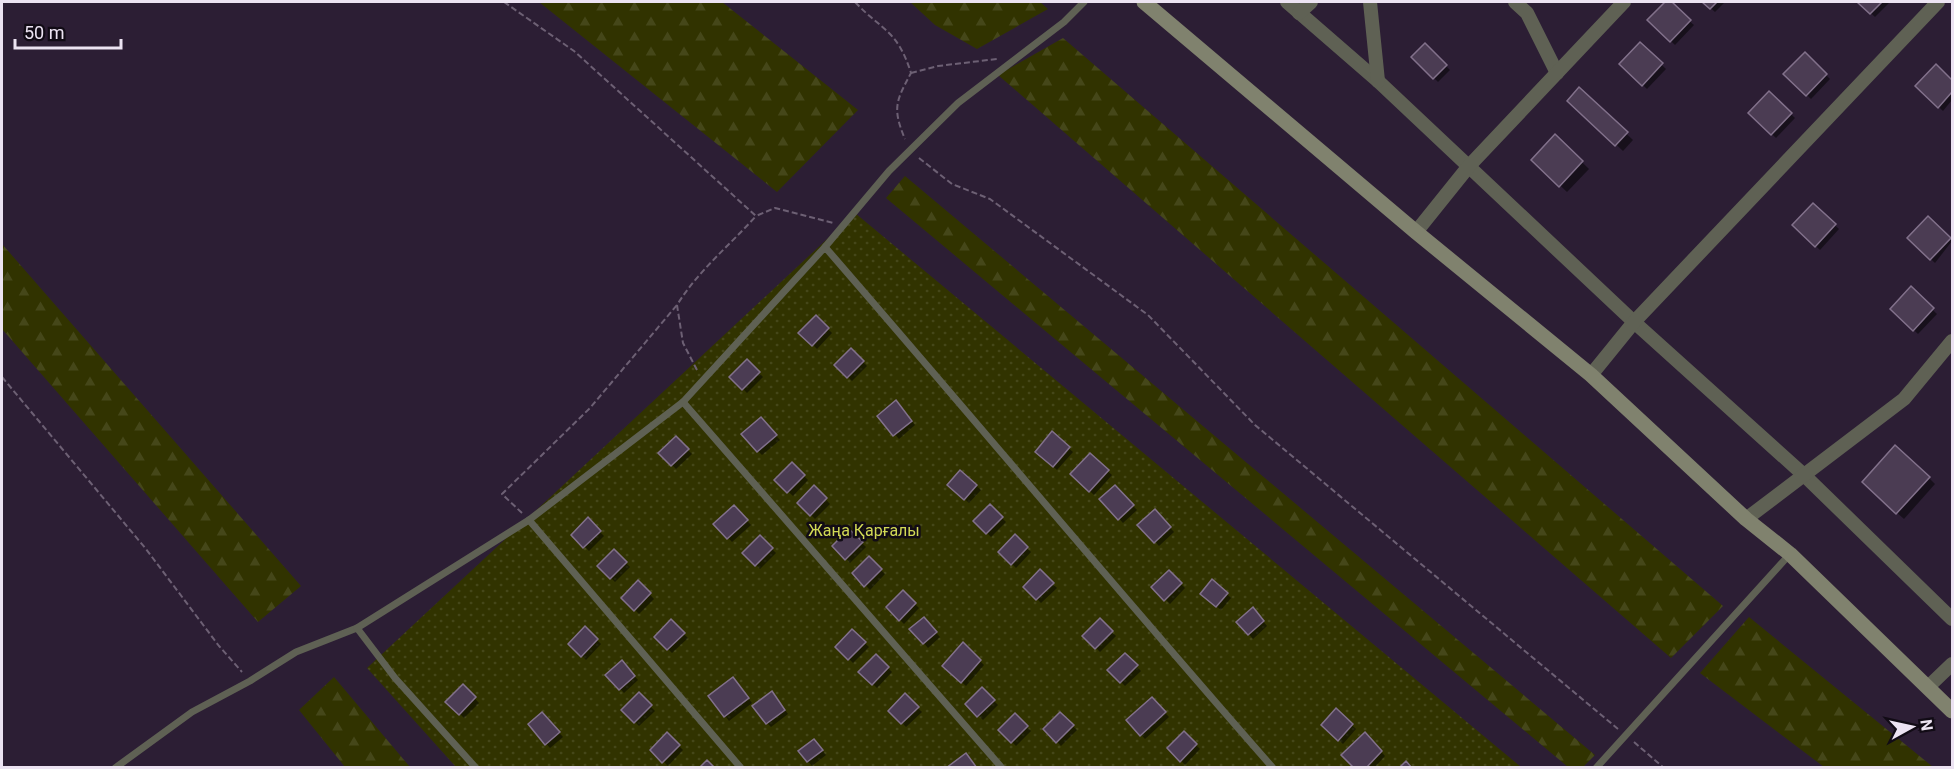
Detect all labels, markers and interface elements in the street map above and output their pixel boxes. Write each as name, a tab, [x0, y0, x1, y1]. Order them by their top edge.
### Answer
scale bar	[15, 12, 122, 50]
text: 50 m	[24, 22, 64, 43]
park label: Жаңа Қарғалы	[808, 521, 920, 540]
north arrow	[1882, 697, 1942, 757]
text: N	[1916, 718, 1937, 732]

